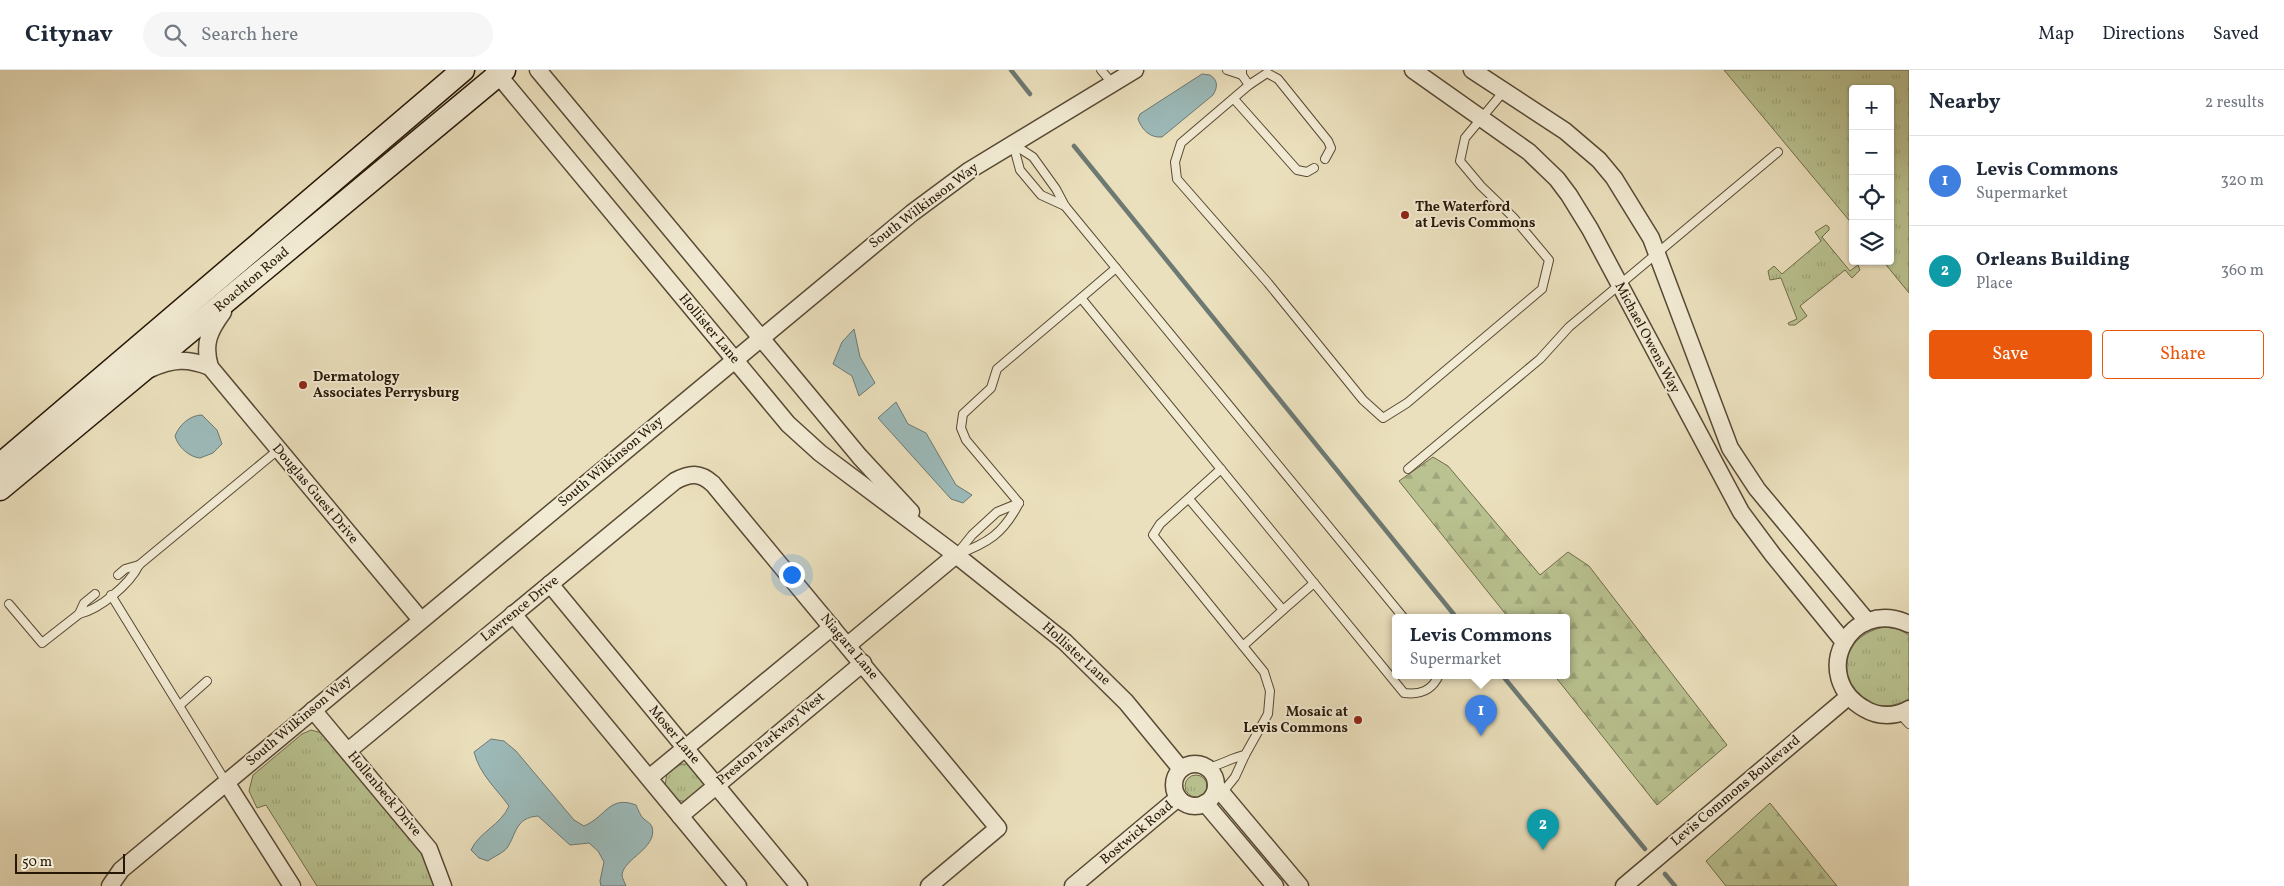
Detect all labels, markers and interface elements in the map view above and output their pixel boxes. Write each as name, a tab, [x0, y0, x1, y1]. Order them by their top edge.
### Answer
search box	[143, 12, 493, 57]
text: Citynav	[25, 18, 113, 52]
icon: search	[161, 21, 189, 49]
text: Search here	[201, 22, 298, 48]
text: Map	[2038, 22, 2074, 47]
text: Directions	[2102, 22, 2185, 47]
text: Saved	[2213, 22, 2259, 47]
map controls	[1849, 85, 1894, 265]
button: +	[1849, 85, 1894, 130]
text: Nearby	[1929, 88, 2000, 117]
text: 2 results	[2205, 92, 2264, 114]
button: −	[1849, 130, 1894, 175]
text: Levis Commons	[1976, 157, 2118, 183]
street label: South Wilkinson Way	[865, 158, 983, 253]
text: 1	[1942, 170, 1948, 192]
text: 320 m	[2220, 170, 2264, 192]
button: locate	[1849, 175, 1894, 220]
text: Supermarket	[1976, 183, 2068, 205]
place label: The Waterford at Levis Commons	[1415, 198, 1535, 233]
marker: The Waterford at Levis Commons	[1399, 209, 1411, 221]
button: layers	[1849, 220, 1894, 265]
street label: Roachton Road	[210, 243, 294, 317]
text: Orleans Building	[1976, 247, 2130, 273]
text: 2	[1941, 260, 1949, 282]
text: 360 m	[2221, 260, 2264, 282]
text: Place	[1976, 273, 2013, 295]
street label: Michael Owens Way	[1610, 279, 1685, 397]
street label: Hollister Lane	[674, 290, 744, 368]
button: Save	[1929, 330, 2092, 379]
button: Share	[2102, 330, 2264, 379]
place label: Dermatology Associates Perrysburg	[313, 368, 459, 403]
marker: Dermatology Associates Perrysburg	[297, 379, 309, 391]
street label: South Wilkinson Way	[554, 412, 668, 512]
street label: Douglas Guest Drive	[267, 440, 363, 548]
your location	[779, 562, 805, 588]
street label: Lawrence Drive	[477, 571, 564, 647]
street label: Niagara Lane	[816, 610, 883, 684]
popup	[1392, 614, 1570, 679]
street label: Hollister Lane	[1038, 618, 1115, 690]
text: Levis Commons	[1410, 623, 1552, 649]
text: Supermarket	[1410, 649, 1502, 671]
street label: South Wilkinson Way	[242, 671, 356, 771]
street label: Preston Parkway West	[713, 688, 829, 790]
pin: 1	[1465, 695, 1497, 736]
street label: Moser Lane	[644, 702, 704, 769]
place label: Mosaic at Levis Commons	[1243, 703, 1348, 738]
marker: Mosaic at Levis Commons	[1352, 714, 1364, 726]
street label: Levis Commons Boulevard	[1667, 731, 1805, 851]
street label: Hollenbeck Drive	[343, 747, 426, 841]
street label: Bostwick Road	[1096, 797, 1178, 869]
pin: 2	[1527, 809, 1559, 850]
scale bar	[15, 851, 125, 874]
text: 50 m	[22, 853, 52, 872]

